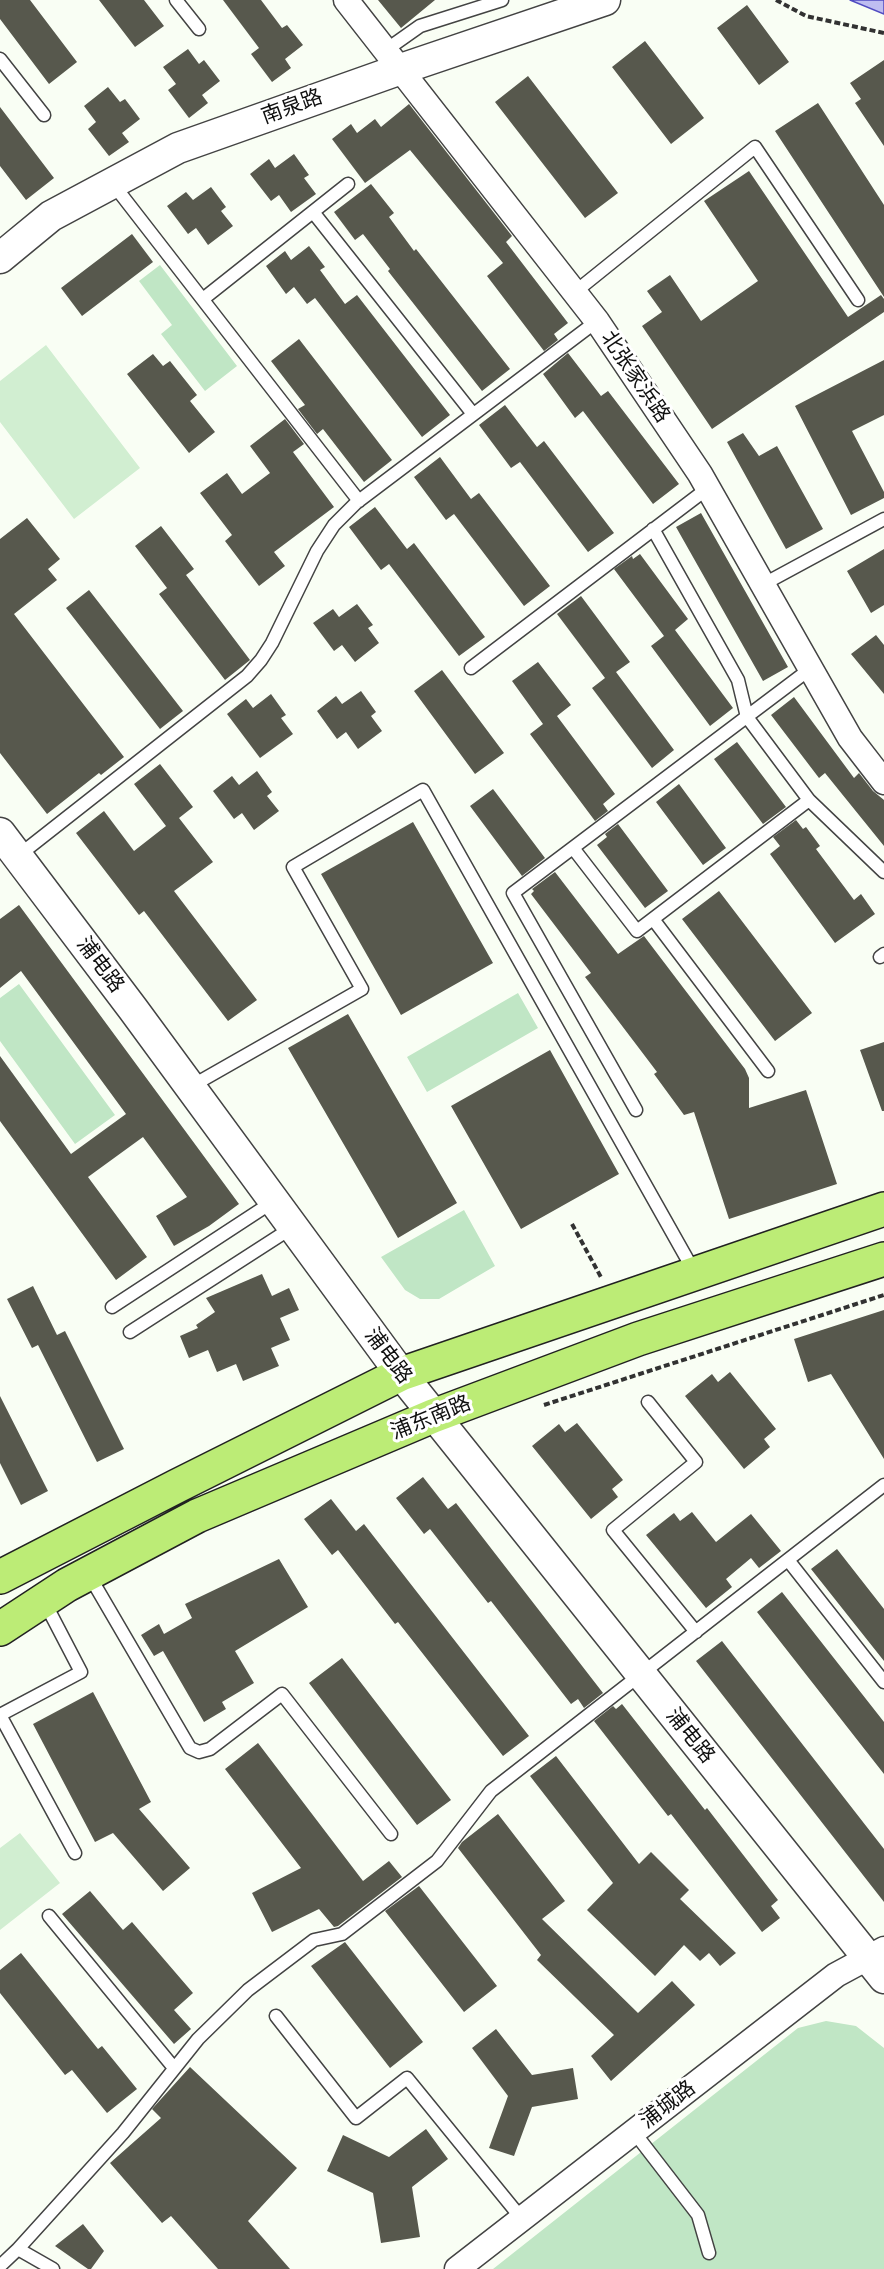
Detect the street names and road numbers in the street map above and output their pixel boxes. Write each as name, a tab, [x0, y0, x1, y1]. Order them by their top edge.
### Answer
street label: 南泉路	[258, 84, 326, 130]
street label: 北张家浜路	[595, 326, 675, 428]
street label: 浦电路	[71, 932, 129, 998]
street label: 浦电路	[359, 1323, 417, 1389]
street label: 浦东南路	[387, 1391, 475, 1445]
street label: 浦电路	[660, 1704, 720, 1768]
street label: 浦城路	[635, 2076, 701, 2134]

